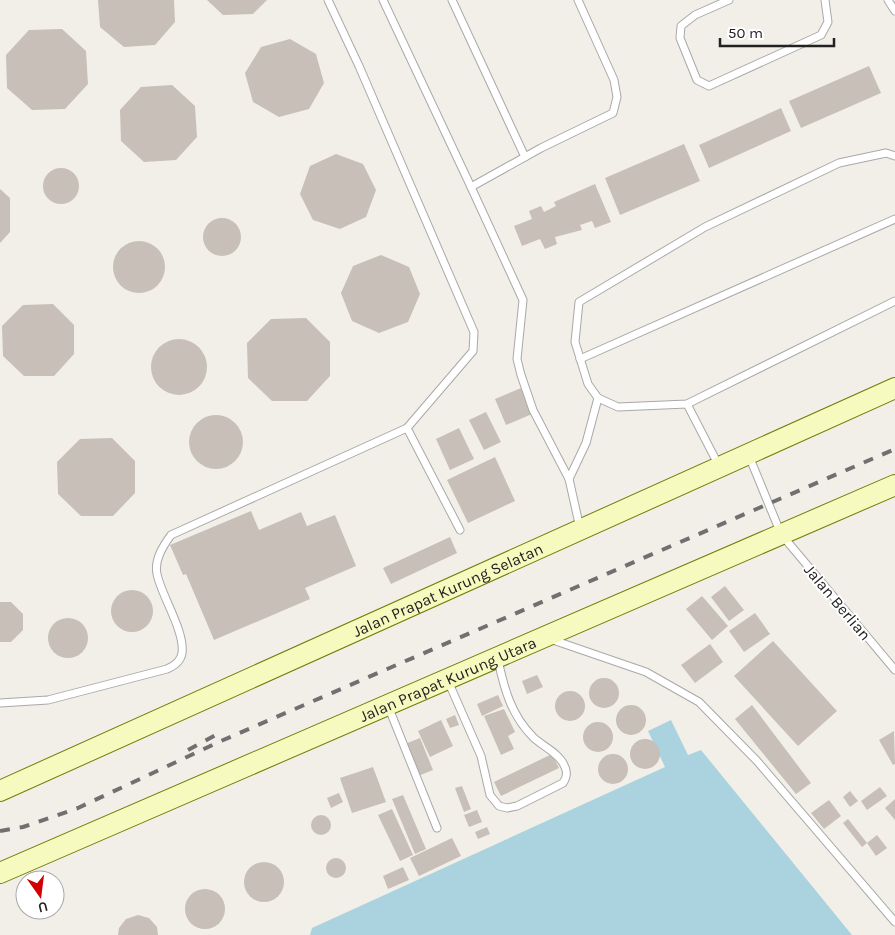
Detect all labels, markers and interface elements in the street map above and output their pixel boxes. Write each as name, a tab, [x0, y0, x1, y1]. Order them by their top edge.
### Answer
scale bar	[720, 15, 834, 47]
text: 50 m	[728, 24, 763, 42]
street label: Jalan Prapat Kurung Selatan	[350, 539, 546, 641]
street label: Jalan Berlian	[800, 560, 875, 644]
street label: Jalan Prapat Kurung Utara	[357, 633, 539, 726]
north arrow	[15, 870, 65, 920]
text: U	[36, 898, 50, 917]

